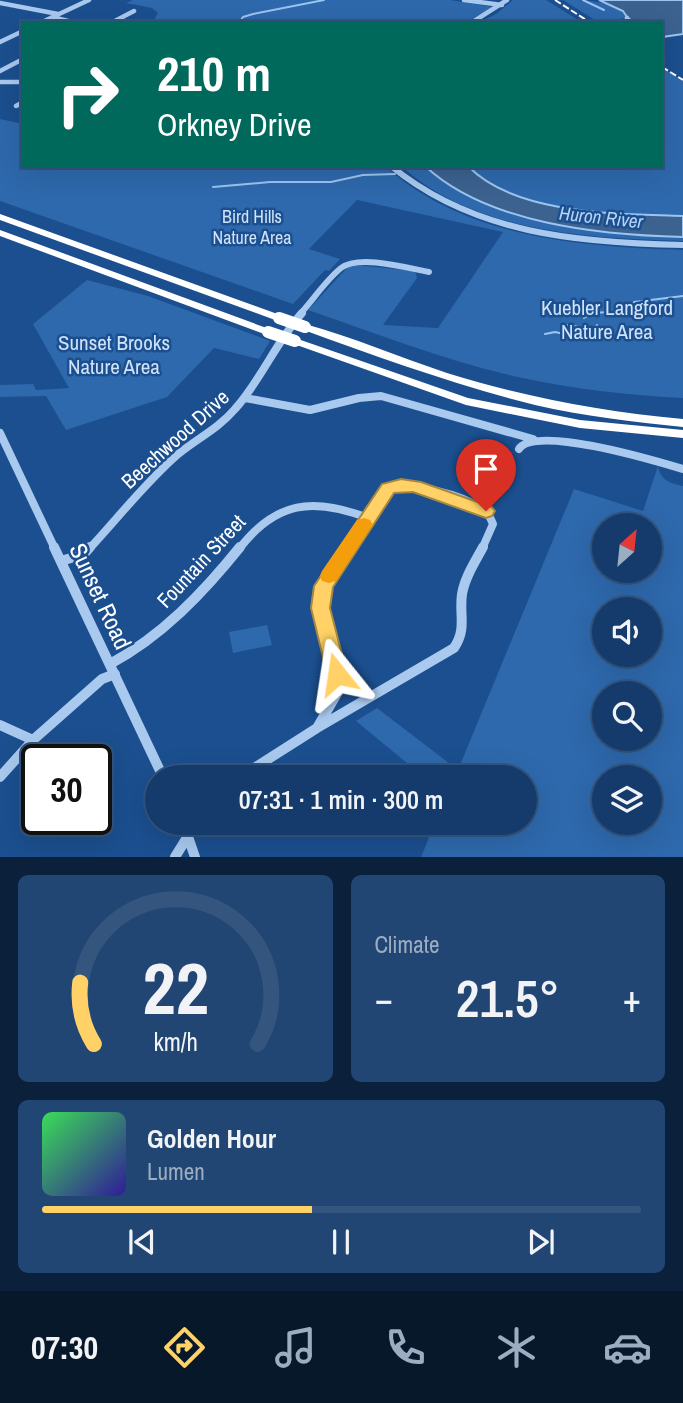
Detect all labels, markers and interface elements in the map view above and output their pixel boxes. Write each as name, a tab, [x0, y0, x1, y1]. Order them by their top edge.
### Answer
text: 210 m	[157, 40, 271, 106]
icon: right	[42, 49, 133, 140]
text: Orkney Drive	[157, 103, 312, 146]
water label: Huron River	[558, 200, 645, 234]
park label: Bird Hills Nature Area	[213, 204, 291, 250]
park label: Kuebler Langford Nature Area	[541, 293, 673, 346]
park label: Sunset Brooks Nature Area	[58, 328, 170, 381]
street label: Beechwood Drive	[115, 383, 235, 495]
pin	[456, 439, 516, 511]
icon: arrive	[467, 450, 505, 488]
street label: Fountain Street	[150, 508, 252, 614]
north arrow	[592, 513, 662, 583]
map controls	[592, 513, 662, 835]
street label: Sunset Road	[62, 538, 140, 654]
button: sound	[592, 597, 662, 667]
position arrow	[300, 637, 374, 711]
button: search	[592, 681, 662, 751]
speed limit sign: 30	[21, 744, 112, 835]
button: layers	[592, 765, 662, 835]
text: 07:31 · 1 min · 300 m	[239, 782, 443, 817]
text: Climate	[375, 929, 439, 960]
text: 22	[142, 940, 208, 1038]
text: 21.5°	[456, 963, 560, 1033]
text: −	[375, 973, 393, 1024]
text: +	[623, 973, 641, 1024]
text: km/h	[153, 1025, 197, 1059]
text: Golden Hour	[147, 1121, 276, 1156]
text: Lumen	[147, 1156, 205, 1187]
icon: previous	[123, 1223, 161, 1261]
icon: pause	[322, 1223, 360, 1261]
icon: next	[522, 1223, 560, 1261]
icon: directions	[160, 1323, 209, 1372]
icon: music	[271, 1323, 320, 1372]
icon: phone	[381, 1323, 430, 1372]
icon: climate	[492, 1323, 541, 1372]
icon: car	[603, 1323, 652, 1372]
text: 07:30	[31, 1326, 98, 1369]

